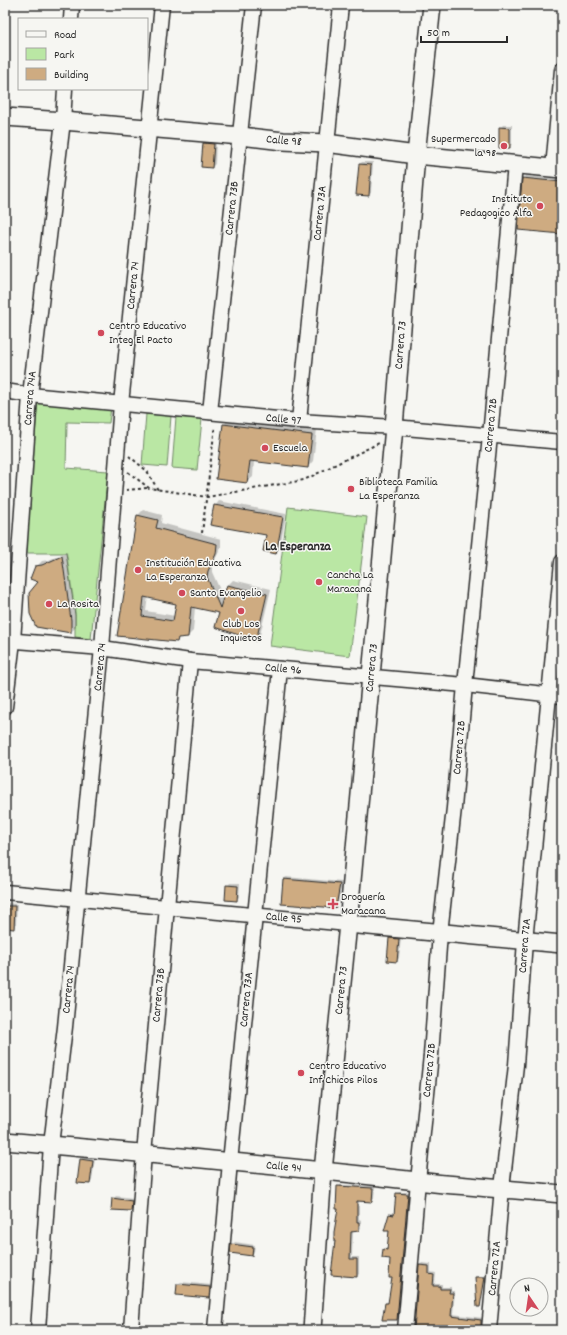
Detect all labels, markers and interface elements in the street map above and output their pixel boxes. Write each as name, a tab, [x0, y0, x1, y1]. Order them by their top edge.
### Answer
legend	[18, 18, 148, 90]
scale bar	[421, 18, 507, 44]
text: 50 m	[427, 25, 450, 42]
text: Road	[54, 27, 76, 44]
text: Park	[54, 47, 75, 64]
text: Building	[54, 67, 89, 84]
street label: Calle 98	[265, 131, 302, 150]
place label: Supermercado la 98	[431, 131, 496, 162]
marker: Supermercado la 98	[499, 141, 509, 151]
street label: Carrera 73B	[221, 180, 243, 236]
street label: Carrera 73A	[309, 184, 331, 241]
place label: Instituto Pedagogico Alfa	[460, 191, 532, 222]
marker: Instituto Pedagogico Alfa	[535, 201, 545, 211]
street label: Carrera 74	[122, 261, 144, 310]
place label: Centro Educativo Integ El Pacto	[109, 318, 186, 349]
street label: Carrera 73	[390, 320, 411, 370]
marker: Centro Educativo Integ El Pacto	[96, 328, 106, 338]
street label: Carrera 74A	[19, 369, 41, 426]
street label: Carrera 72B	[480, 397, 502, 453]
street label: Calle 97	[265, 409, 302, 430]
place label: Escuela	[273, 440, 308, 457]
marker: Escuela	[260, 443, 270, 453]
place label: Biblioteca Familia La Esperanza	[359, 474, 438, 505]
marker: Biblioteca Familia La Esperanza	[346, 484, 356, 494]
district label: La Esperanza	[265, 538, 332, 557]
place label: Institución Educativa La Esperanza	[146, 555, 242, 586]
marker: Institución Educativa La Esperanza	[133, 565, 143, 575]
place label: Cancha La Maracana	[327, 567, 374, 598]
marker: Cancha La Maracana	[314, 577, 324, 587]
place label: Santo Evangelio	[190, 585, 262, 602]
marker: Santo Evangelio	[177, 588, 187, 598]
place label: La Rosita	[57, 596, 99, 613]
marker: La Rosita	[44, 599, 54, 609]
marker: Club Los Inquietos	[236, 606, 246, 616]
place label: Club Los Inquietos	[220, 616, 262, 647]
street label: Carrera 74	[89, 642, 111, 692]
street label: Carrera 73	[361, 643, 382, 693]
street label: Calle 96	[264, 659, 302, 679]
street label: Carrera 72B	[449, 720, 470, 775]
place label: Droguería Maracana	[341, 889, 386, 920]
marker: Droguería Maracana	[328, 899, 338, 909]
street label: Calle 95	[265, 908, 303, 928]
street label: Carrera 72A	[514, 917, 536, 974]
street label: Carrera 74	[58, 965, 79, 1014]
street label: Carrera 73	[330, 965, 352, 1015]
street label: Carrera 73B	[148, 967, 170, 1023]
street label: Carrera 73A	[235, 971, 258, 1028]
street label: Carrera 72B	[418, 1042, 440, 1098]
place label: Centro Educativo Inf Chicos Pilos	[309, 1058, 386, 1089]
marker: Centro Educativo Inf Chicos Pilos	[296, 1068, 306, 1078]
street label: Calle 94	[265, 1157, 302, 1177]
street label: Carrera 72A	[484, 1240, 506, 1296]
north arrow	[509, 1277, 549, 1317]
text: N	[523, 1281, 532, 1298]

